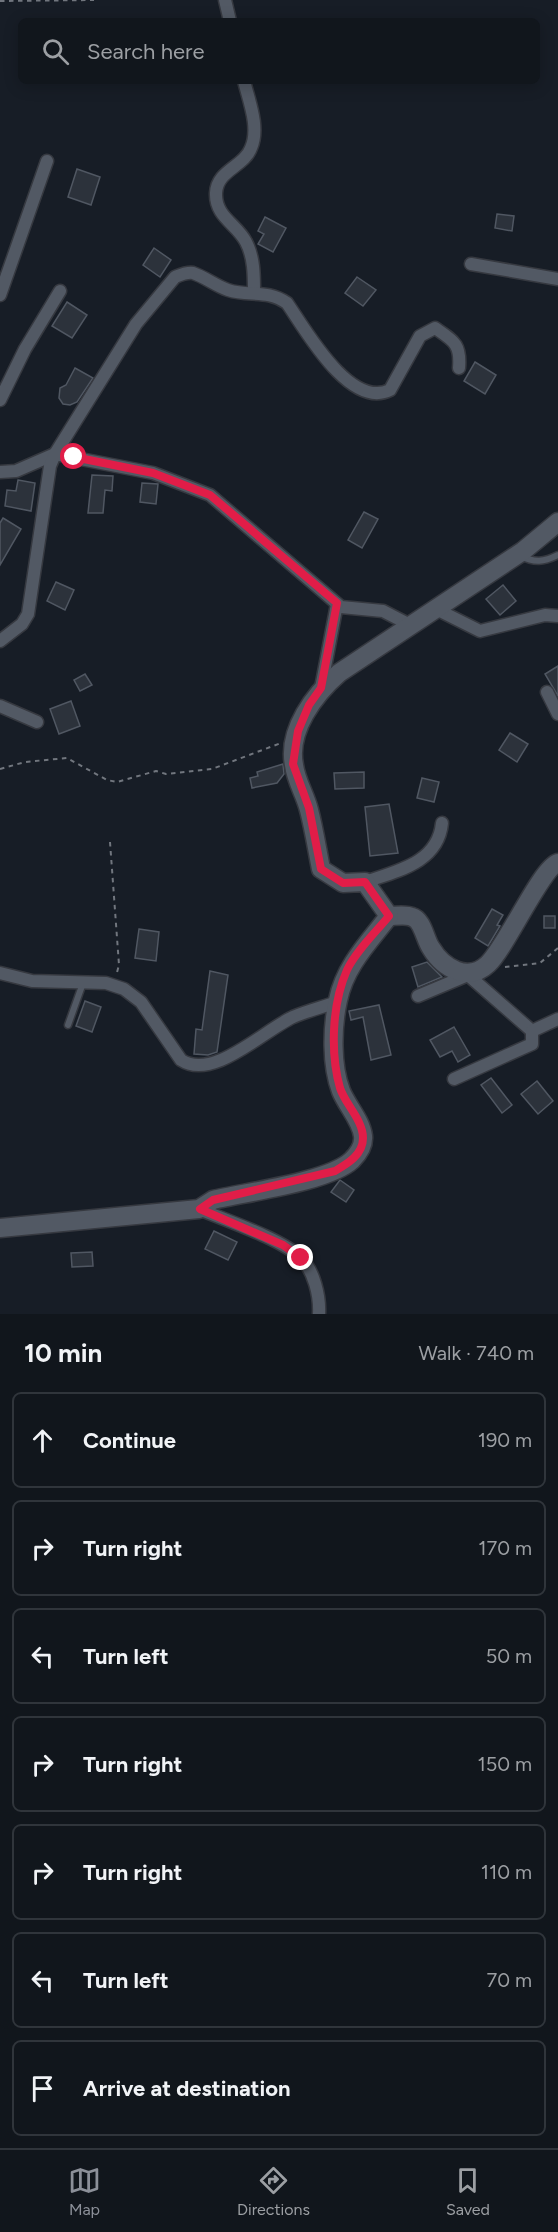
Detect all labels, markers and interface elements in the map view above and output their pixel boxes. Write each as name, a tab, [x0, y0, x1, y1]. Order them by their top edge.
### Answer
search box	[18, 18, 540, 84]
icon: search	[39, 35, 72, 68]
text: Search here	[87, 38, 205, 65]
route start	[60, 443, 86, 469]
route end	[287, 1244, 313, 1270]
text: 10 min	[24, 1337, 102, 1369]
text: Walk · 740 m	[418, 1341, 534, 1365]
icon: ahead	[26, 1424, 59, 1457]
text: Continue	[83, 1427, 176, 1454]
text: 190 m	[478, 1428, 532, 1452]
icon: right	[26, 1532, 59, 1565]
text: Turn right	[83, 1535, 182, 1562]
text: 170 m	[478, 1536, 532, 1560]
icon: left	[26, 1640, 59, 1673]
text: Turn left	[83, 1643, 169, 1670]
text: 50 m	[486, 1644, 532, 1668]
icon: right	[26, 1748, 59, 1781]
text: Turn right	[83, 1751, 182, 1778]
text: 150 m	[477, 1752, 532, 1776]
icon: right	[26, 1856, 59, 1889]
text: Turn right	[83, 1859, 182, 1886]
text: 110 m	[481, 1860, 532, 1884]
icon: left	[26, 1964, 59, 1997]
text: Turn left	[83, 1967, 169, 1994]
text: 70 m	[486, 1968, 532, 1992]
icon: arrive	[26, 2072, 59, 2105]
text: Arrive at destination	[83, 2075, 291, 2102]
tab: Map	[68, 2164, 101, 2219]
tab: Directions	[237, 2164, 310, 2219]
tab: Saved	[446, 2164, 490, 2219]

